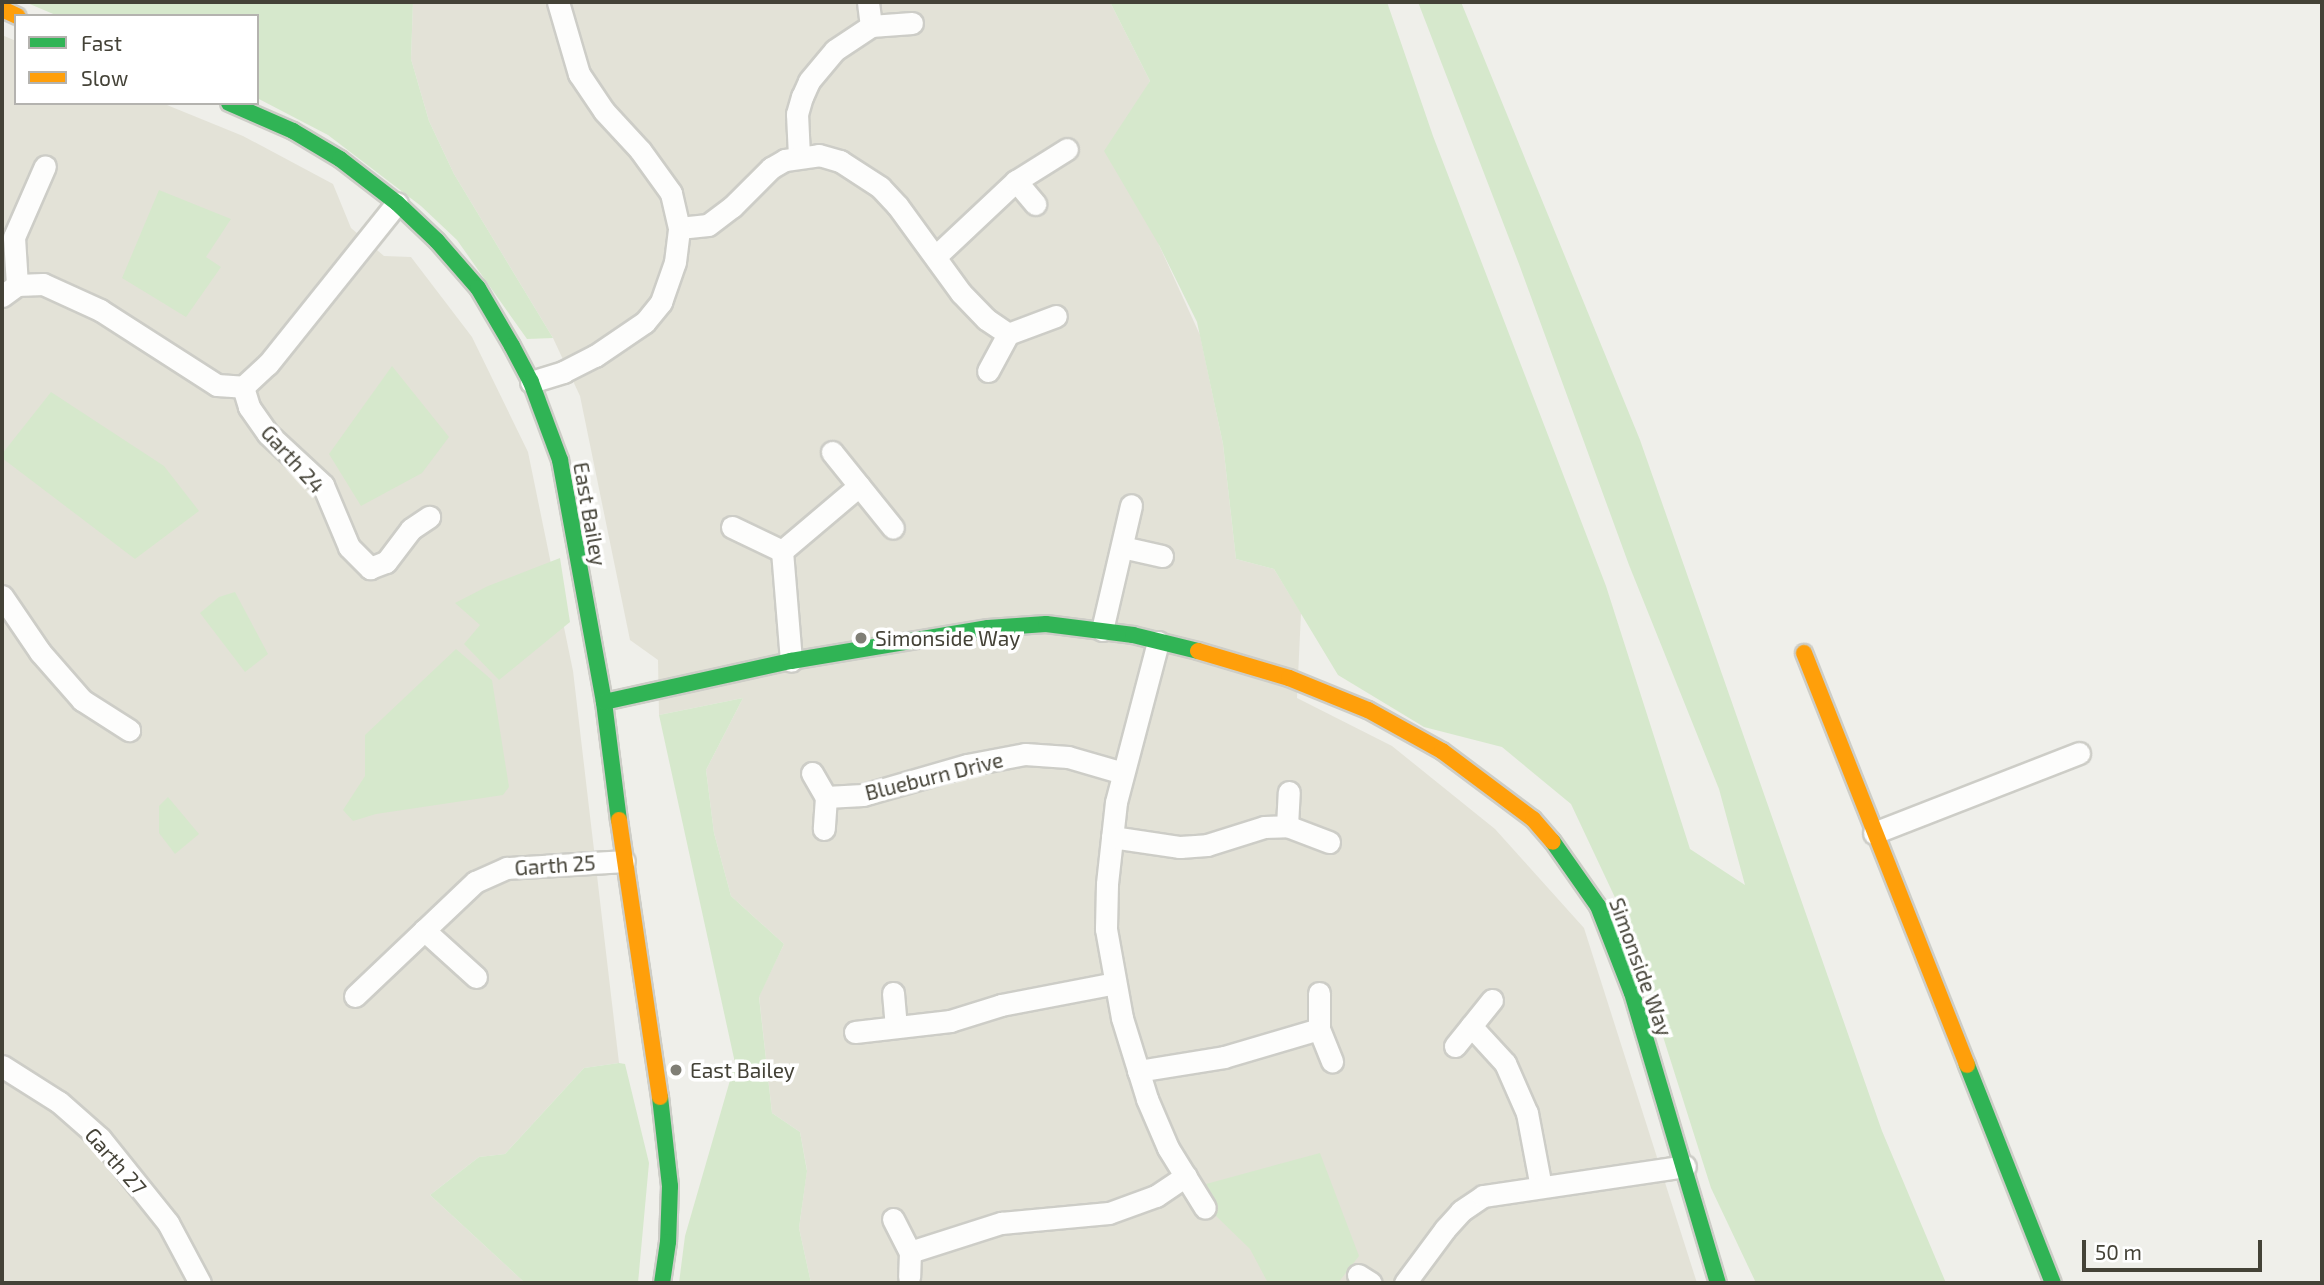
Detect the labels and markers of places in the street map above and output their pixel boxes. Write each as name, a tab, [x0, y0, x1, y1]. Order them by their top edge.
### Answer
place label: Simonside Way	[875, 625, 1021, 651]
marker: Simonside Way	[853, 630, 869, 646]
place label: East Bailey	[690, 1057, 795, 1083]
marker: East Bailey	[668, 1062, 684, 1078]

